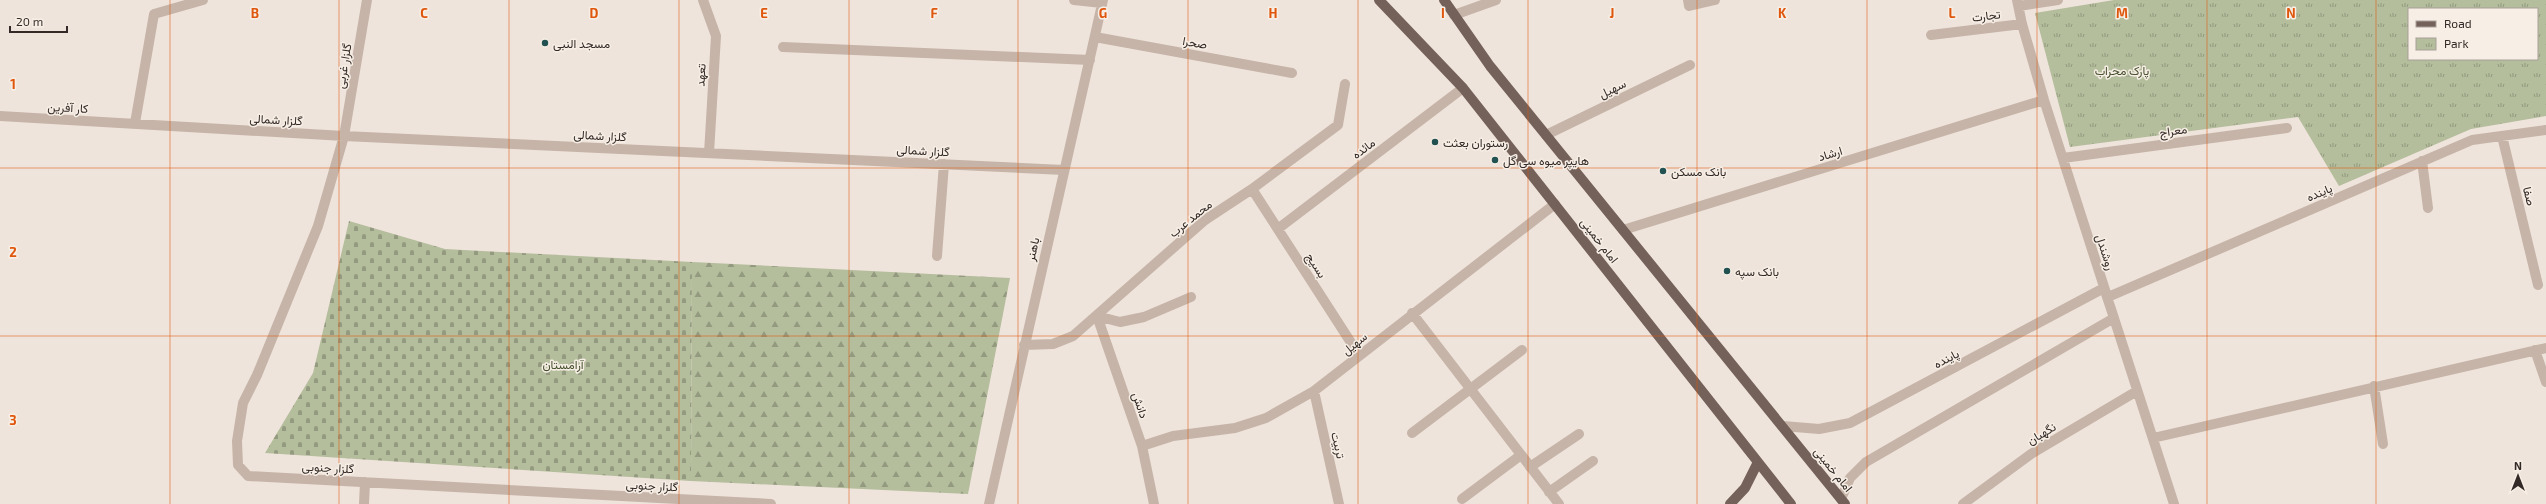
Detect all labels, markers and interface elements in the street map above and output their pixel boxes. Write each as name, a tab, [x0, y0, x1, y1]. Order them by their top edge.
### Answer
text: B	[251, 5, 259, 21]
text: C	[420, 5, 428, 21]
text: D	[590, 5, 599, 21]
text: E	[760, 5, 768, 21]
text: F	[930, 5, 938, 21]
text: G	[1099, 5, 1107, 21]
text: H	[1269, 5, 1278, 21]
text: I	[1441, 5, 1445, 21]
text: J	[1610, 5, 1614, 21]
text: K	[1778, 5, 1787, 21]
text: L	[1949, 5, 1956, 21]
text: M	[2116, 5, 2128, 21]
text: N	[2286, 5, 2296, 21]
street label: تجارت	[1971, 6, 2002, 26]
scale bar	[10, 8, 67, 34]
legend	[2408, 8, 2538, 60]
text: 20 m	[16, 14, 43, 28]
text: Road	[2444, 16, 2472, 30]
street label: صحرا	[1181, 33, 1208, 53]
place label: مسجد النبی	[553, 36, 610, 52]
text: Park	[2444, 36, 2469, 50]
marker: مسجد النبی	[540, 38, 550, 48]
street label: گلزار غربی	[333, 42, 355, 90]
street label: تعهد	[692, 63, 710, 87]
park label: پارک محراب	[2095, 63, 2150, 79]
text: 1	[10, 76, 16, 92]
street label: سهیل	[1596, 76, 1629, 102]
street label: کار آفرین	[47, 99, 89, 117]
street label: گلزار شمالی	[249, 111, 303, 129]
street label: معراج	[2158, 121, 2188, 142]
street label: گلزار شمالی	[573, 127, 627, 145]
street label: مائده	[1349, 135, 1377, 161]
place label: رستوران بعثت	[1443, 135, 1508, 151]
marker: رستوران بعثت	[1430, 137, 1440, 147]
street label: گلزار شمالی	[896, 142, 950, 160]
street label: ارشاد	[1816, 143, 1844, 165]
place label: هایپر میوه سی گل	[1503, 153, 1589, 169]
marker: هایپر میوه سی گل	[1490, 155, 1500, 165]
place label: بانک مسکن	[1671, 164, 1726, 180]
marker: بانک مسکن	[1658, 166, 1668, 176]
street label: پاینده	[2304, 180, 2335, 205]
street label: صفا	[2521, 185, 2539, 207]
street label: محمد عرب	[1166, 197, 1215, 241]
street label: امام خمینی	[1577, 215, 1622, 267]
street label: روشندل	[2092, 232, 2118, 272]
street label: باهنر	[1022, 236, 1043, 264]
text: 2	[9, 244, 17, 260]
street label: بسیج	[1301, 250, 1330, 282]
place label: بانک سپه	[1735, 264, 1779, 280]
marker: بانک سپه	[1722, 266, 1732, 276]
street label: سهیل	[1339, 329, 1371, 359]
street label: پاینده	[1931, 345, 1962, 372]
park label: آرامستان	[542, 357, 585, 373]
street label: دانش	[1128, 390, 1152, 421]
text: 3	[9, 412, 17, 428]
street label: نگهبان	[2024, 419, 2059, 449]
street label: تربیت	[1327, 430, 1349, 461]
street label: امام خمینی	[1810, 444, 1856, 495]
north arrow	[2498, 456, 2538, 496]
street label: گلزار جنوبی	[301, 459, 355, 477]
text: N	[2514, 459, 2522, 472]
street label: گلزار جنوبی	[625, 477, 679, 495]

